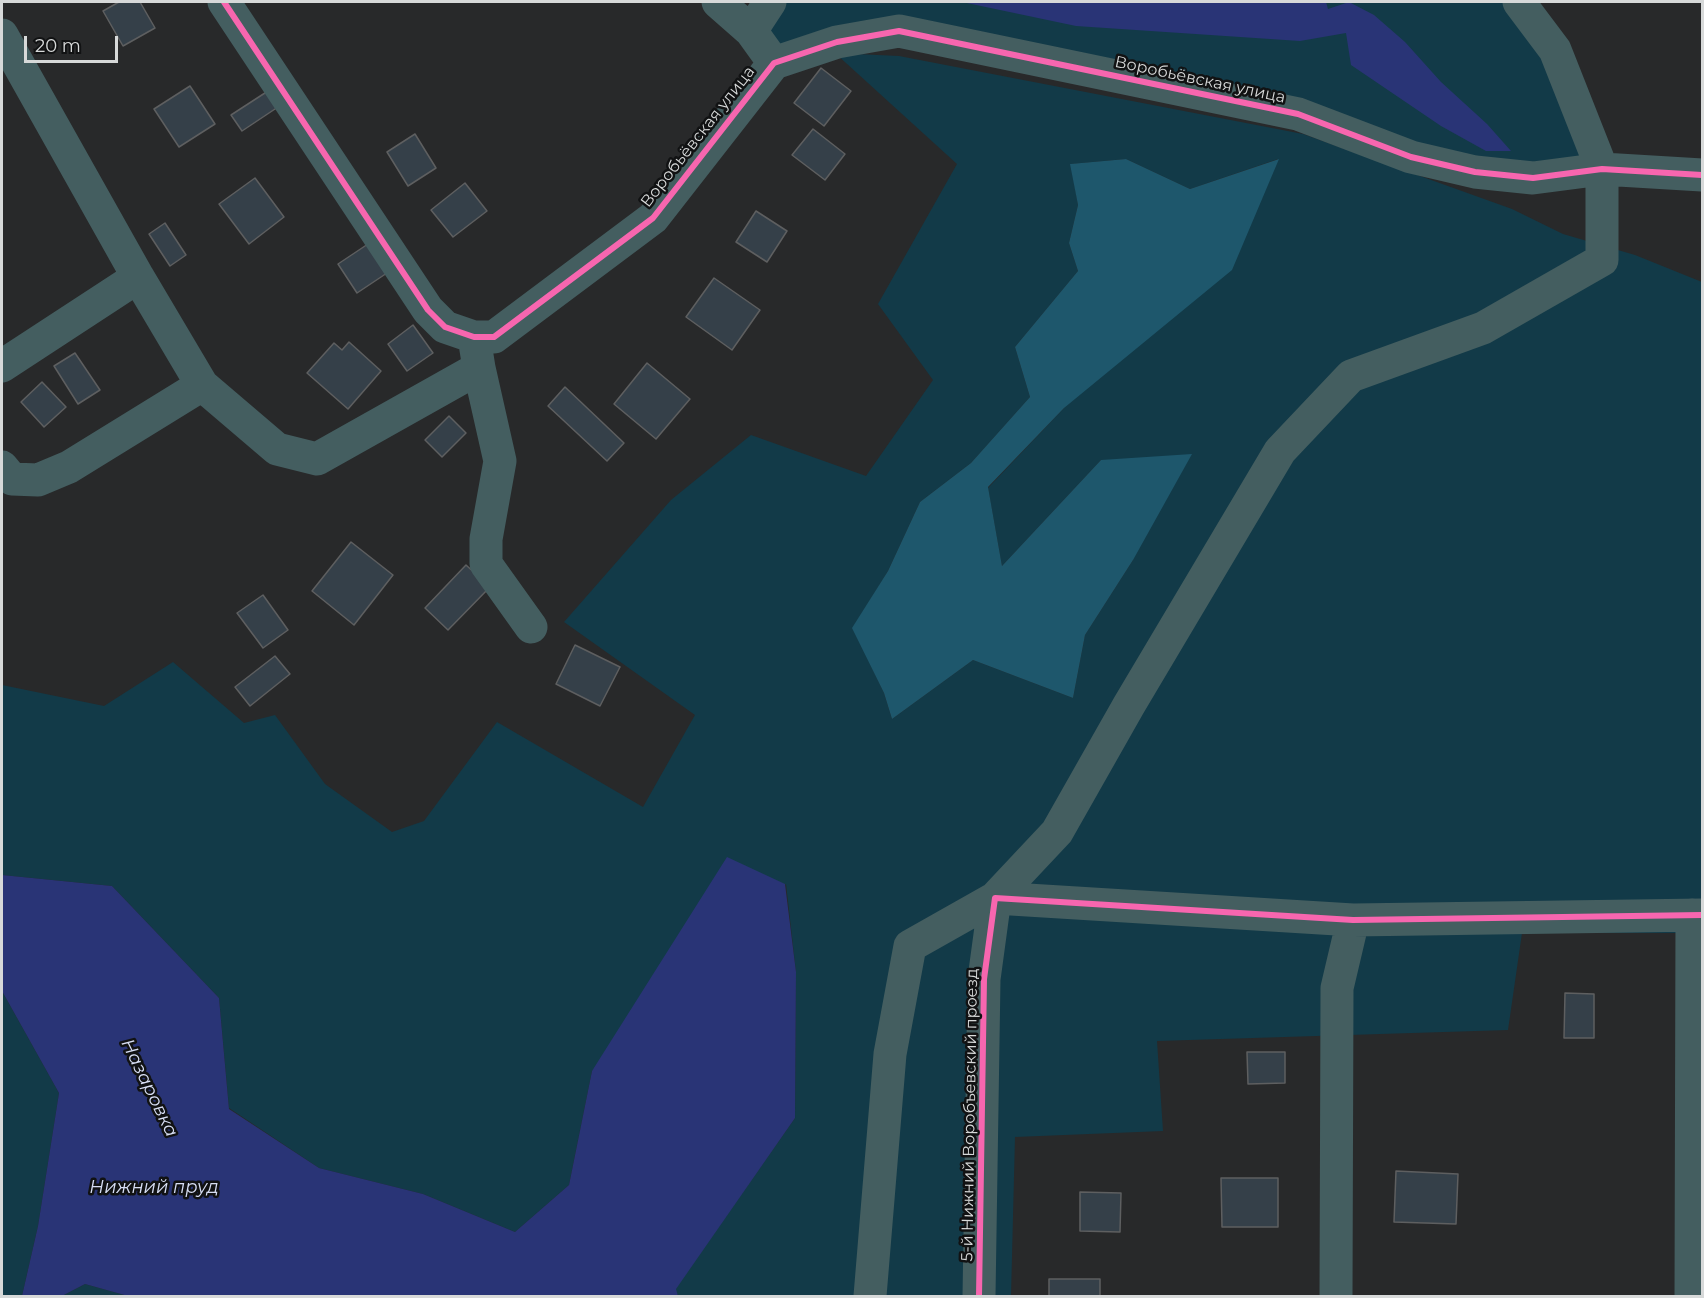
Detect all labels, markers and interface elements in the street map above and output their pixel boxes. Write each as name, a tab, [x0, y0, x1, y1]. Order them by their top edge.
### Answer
scale bar	[27, 24, 122, 62]
text: 20 m	[35, 35, 81, 57]
street label: Воробьёвская улица	[1113, 53, 1287, 107]
street label: Воробьёвская улица	[637, 63, 759, 211]
street label: 5-й Нижний Воробъевский проезд	[958, 968, 982, 1262]
water label: Назаровка	[116, 1035, 182, 1141]
water label: Нижний пруд	[89, 1177, 219, 1199]

